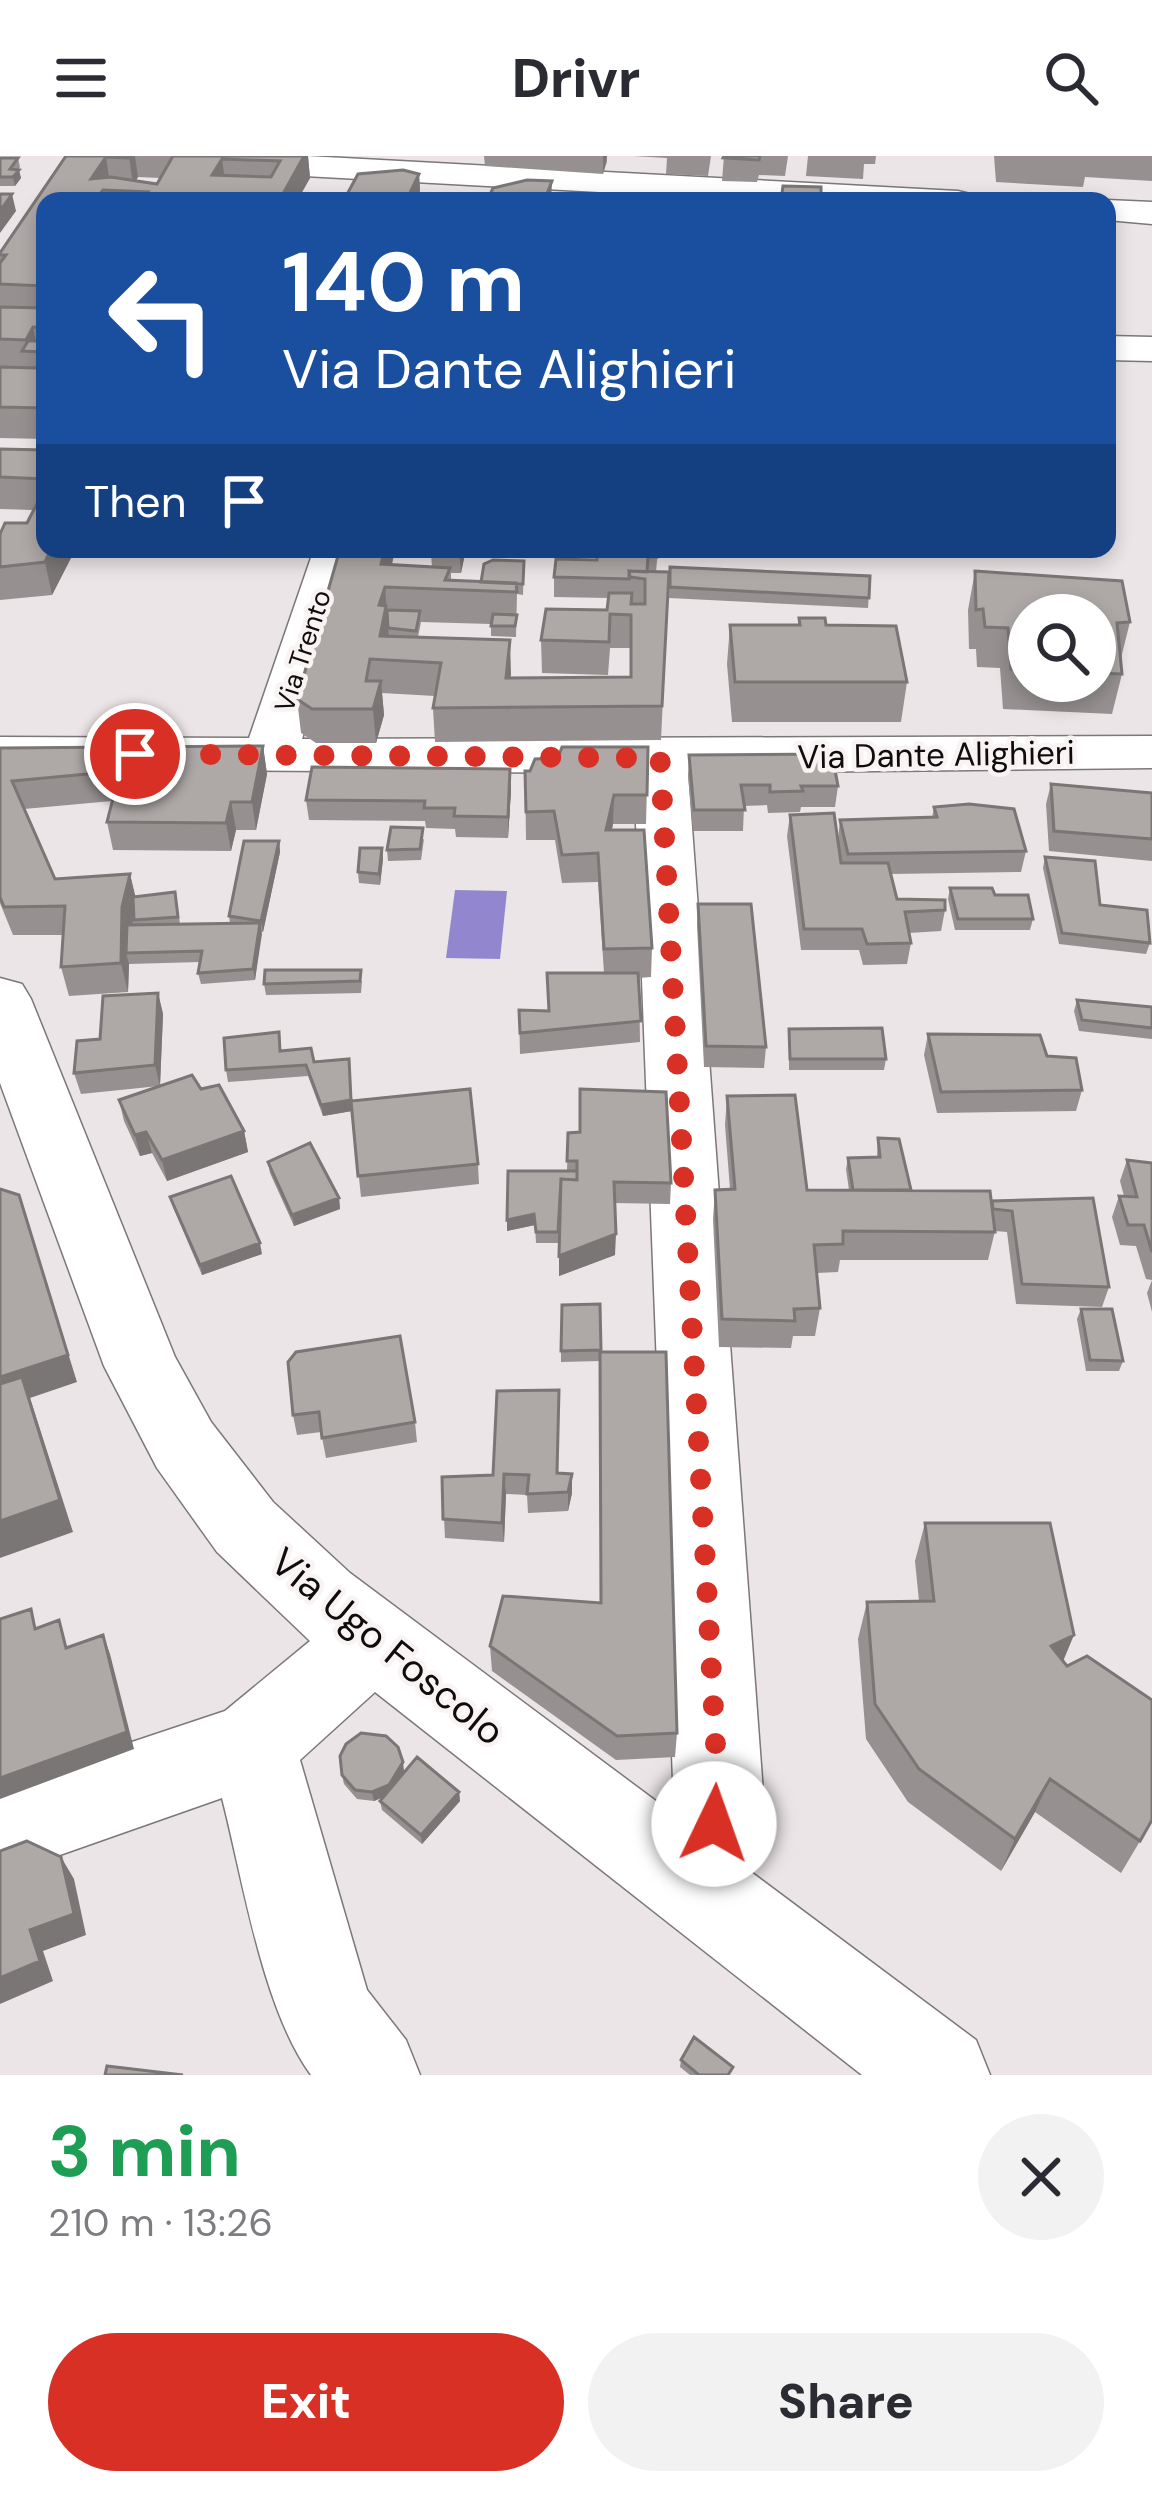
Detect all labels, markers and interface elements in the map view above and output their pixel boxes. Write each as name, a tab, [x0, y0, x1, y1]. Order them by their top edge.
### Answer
text: Drivr	[512, 43, 640, 114]
icon: menu	[48, 45, 114, 111]
icon: search	[1038, 45, 1104, 111]
text: 140 m	[282, 228, 525, 337]
icon: left	[84, 240, 240, 396]
text: Via Dante Alighieri	[282, 334, 736, 405]
icon: arrive	[211, 468, 277, 534]
text: Then	[84, 472, 187, 531]
street label: Via Trento	[266, 585, 339, 716]
map controls	[1008, 594, 1116, 702]
button: search	[1008, 594, 1116, 702]
pin	[84, 703, 186, 805]
icon: arrive	[102, 721, 168, 787]
street label: Via Dante Alighieri	[797, 731, 1075, 778]
street label: Via Ugo Foscolo	[260, 1536, 515, 1757]
position arrow	[651, 1761, 777, 1887]
text: 3 min	[48, 2105, 241, 2198]
button: close	[978, 2114, 1104, 2240]
text: 210 m · 13:26	[48, 2197, 273, 2248]
button: Exit	[48, 2333, 564, 2471]
button: Share	[588, 2333, 1104, 2471]

